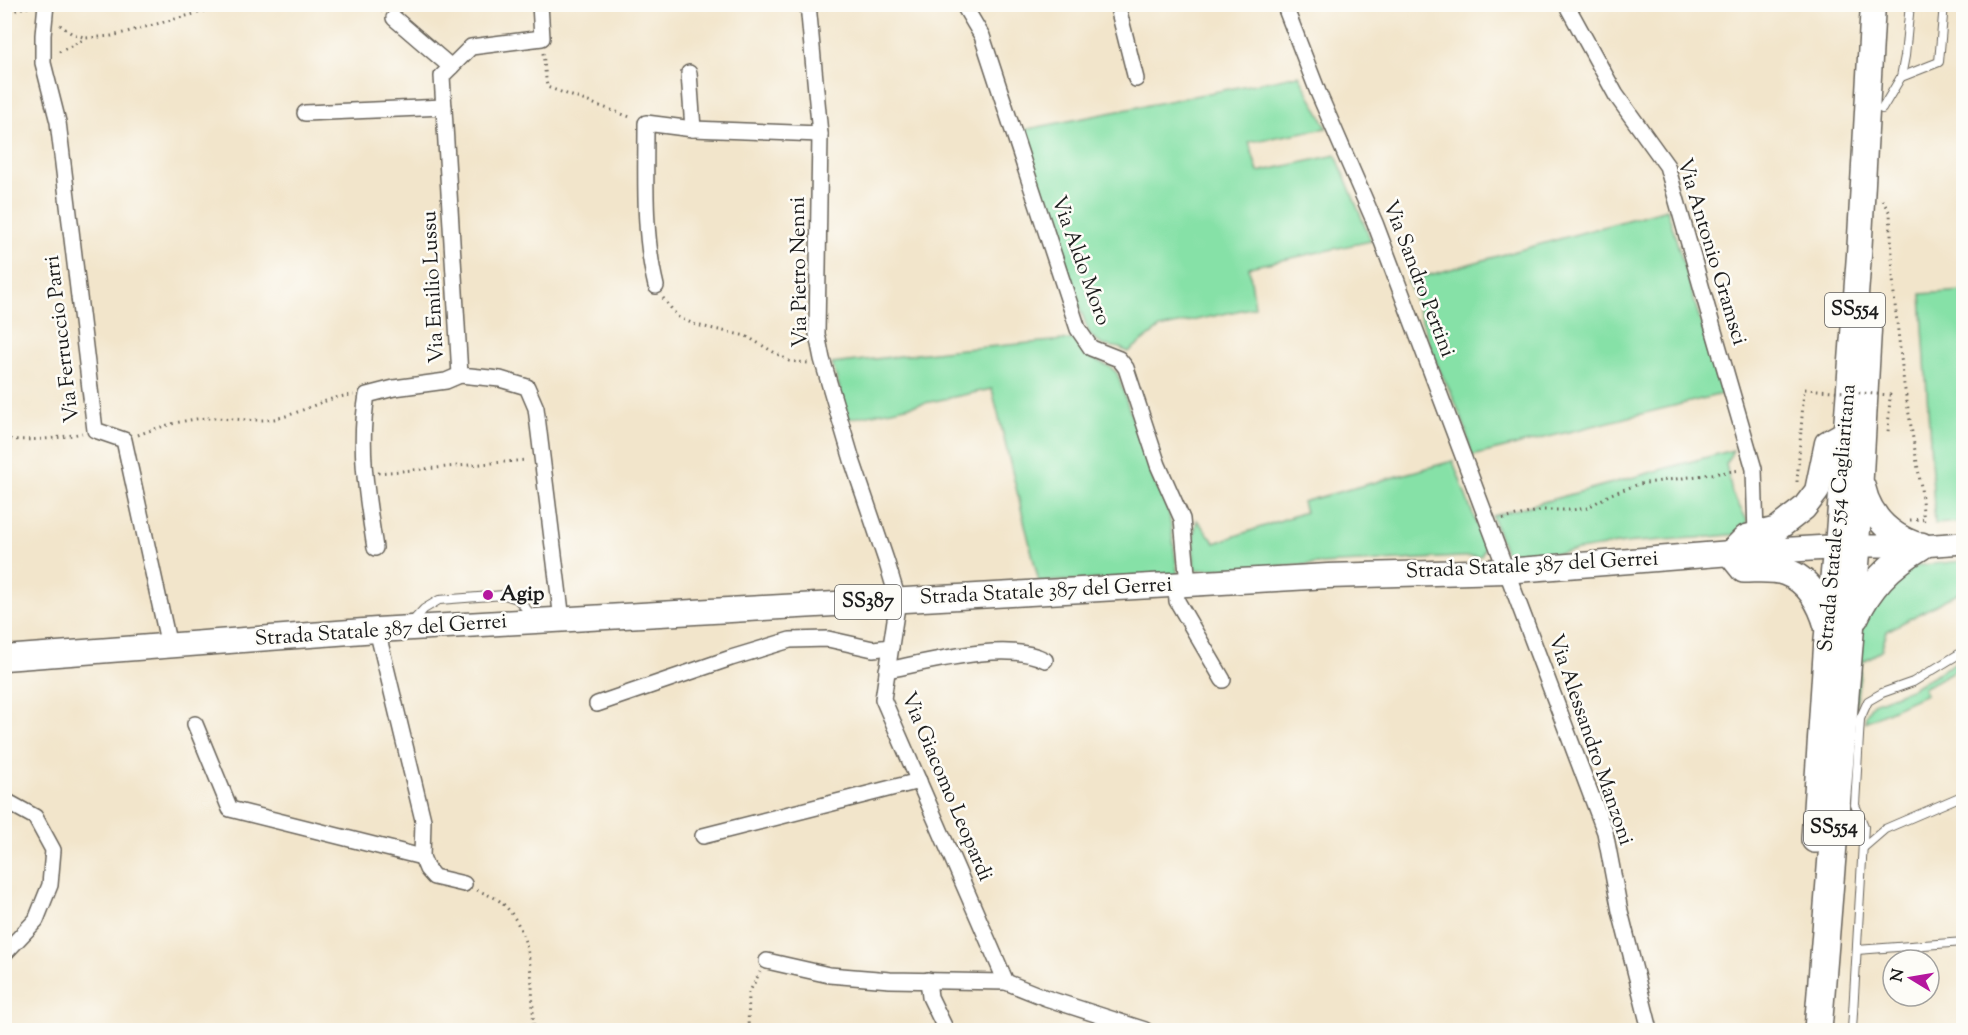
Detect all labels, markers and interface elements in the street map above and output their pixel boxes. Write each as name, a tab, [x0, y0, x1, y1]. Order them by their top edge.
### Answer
street label: Via Antonio Gramsci	[1668, 155, 1754, 349]
street label: Via Aldo Moro	[1043, 192, 1117, 330]
street label: Via Pietro Nenni	[784, 196, 816, 348]
street label: Via Sandro Pertini	[1374, 196, 1462, 362]
street label: Via Emilio Lussu	[415, 210, 453, 364]
street label: Via Ferruccio Parri	[38, 254, 88, 424]
road number: SS554	[1825, 293, 1885, 327]
street label: Strada Statale 554 Cagliaritana	[1811, 383, 1865, 653]
street label: Strada Statale 387 del Gerrei	[1405, 544, 1659, 588]
street label: Strada Statale 387 del Gerrei	[919, 570, 1173, 614]
place label: Agip	[500, 580, 545, 610]
road number: SS387	[835, 585, 901, 619]
marker: Agip	[481, 588, 495, 602]
street label: Strada Statale 387 del Gerrei	[254, 607, 508, 655]
street label: Via Alessandro Manzoni	[1540, 630, 1640, 850]
street label: Via Giacomo Leopardi	[893, 688, 999, 886]
road number: SS554	[1804, 811, 1864, 845]
north arrow	[1881, 948, 1941, 1008]
text: N	[1886, 967, 1911, 984]

